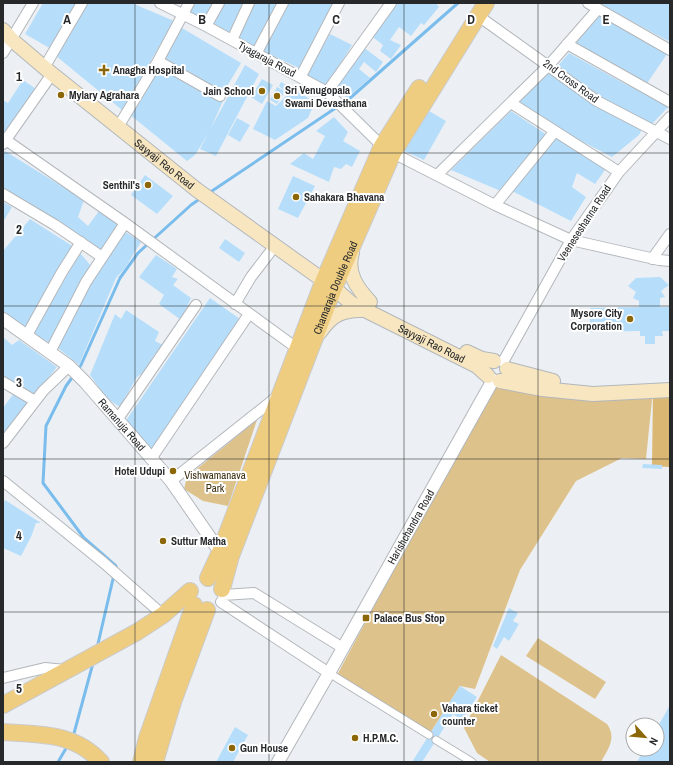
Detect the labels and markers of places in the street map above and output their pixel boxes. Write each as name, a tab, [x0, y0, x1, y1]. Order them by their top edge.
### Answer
place label: Anagha Hospital	[113, 63, 184, 77]
marker: Anagha Hospital	[98, 64, 110, 76]
place label: Sri Venugopala Swami Devasthana	[285, 83, 367, 110]
place label: Jain School	[203, 84, 254, 98]
marker: Jain School	[257, 86, 267, 96]
place label: Mylary Agrahara	[69, 88, 139, 102]
marker: Mylary Agrahara	[56, 90, 66, 100]
marker: Sri Venugopala Swami Devasthana	[272, 91, 282, 101]
place label: Senthil's	[103, 178, 140, 192]
marker: Senthil's	[143, 180, 153, 190]
place label: Sahakara Bhavana	[304, 190, 384, 204]
marker: Sahakara Bhavana	[291, 192, 301, 202]
place label: Mysore City Corporation	[570, 306, 622, 333]
marker: Mysore City Corporation	[625, 314, 635, 324]
place label: Hotel Udupi	[114, 464, 165, 478]
marker: Hotel Udupi	[168, 466, 178, 476]
place label: Suttur Matha	[171, 534, 226, 548]
marker: Suttur Matha	[158, 536, 168, 546]
place label: Palace Bus Stop	[374, 611, 445, 625]
marker: Palace Bus Stop	[361, 613, 371, 623]
place label: Vahara ticket counter	[442, 701, 498, 728]
marker: Vahara ticket counter	[429, 709, 439, 719]
place label: H.P.M.C.	[363, 731, 399, 745]
marker: H.P.M.C.	[350, 733, 360, 743]
place label: Gun House	[240, 741, 288, 755]
marker: Gun House	[227, 743, 237, 753]

